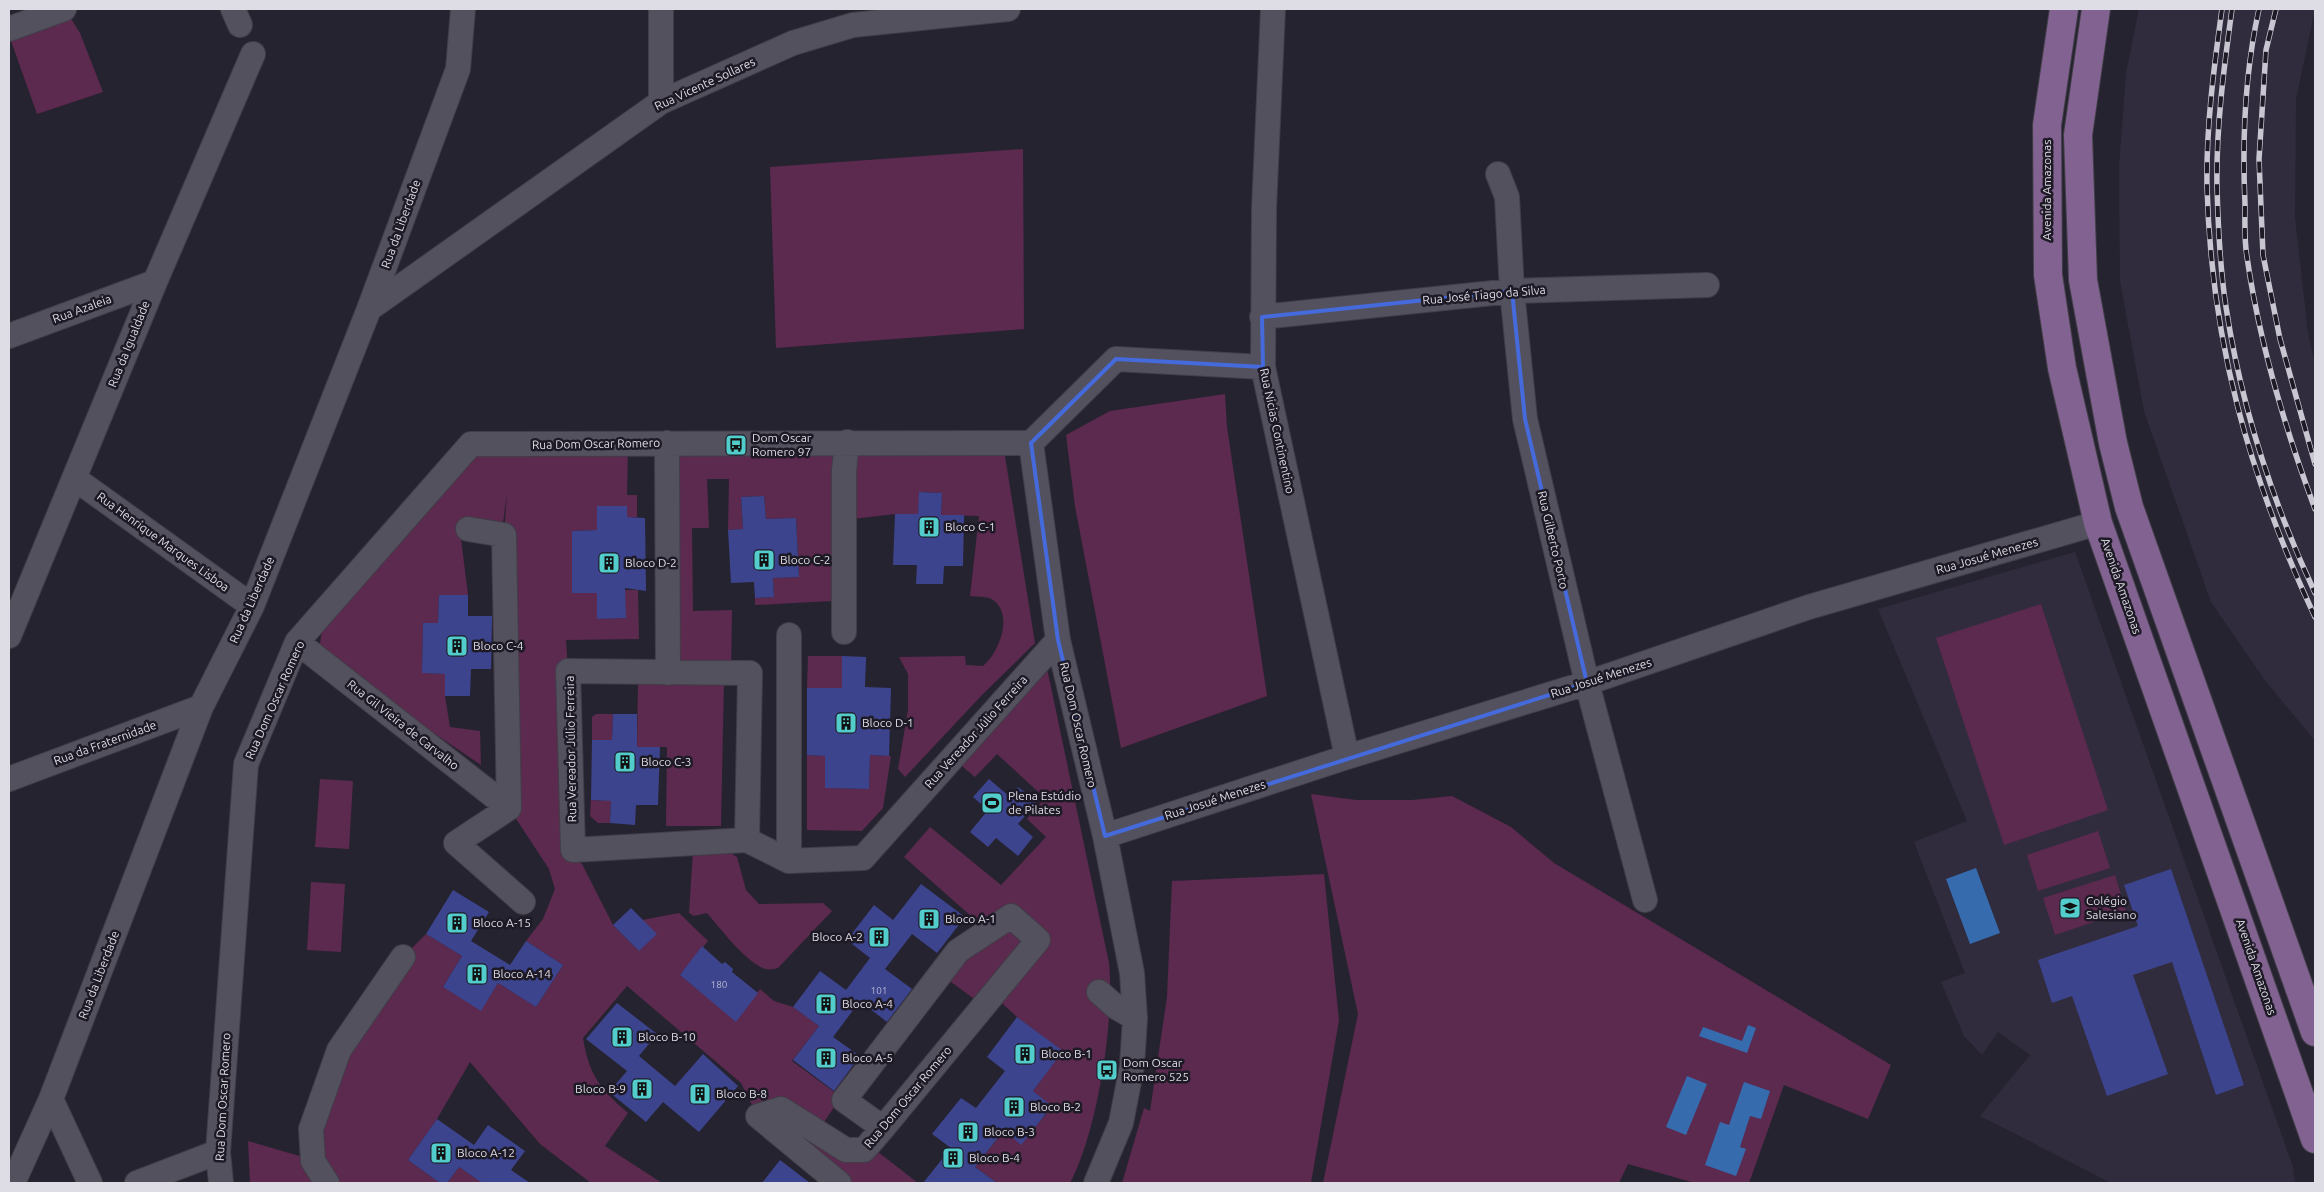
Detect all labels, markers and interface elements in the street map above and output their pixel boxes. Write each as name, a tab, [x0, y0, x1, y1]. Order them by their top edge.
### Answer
street label: Rua Vicente Sollares	[652, 55, 757, 113]
street label: Avenida Amazonas	[2040, 140, 2053, 240]
street label: Rua da Liberdade	[378, 178, 423, 270]
street label: Rua José Tiago da Silva	[1422, 283, 1546, 306]
street label: Rua Azaleia	[51, 292, 113, 325]
street label: Rua da Igualdade	[105, 299, 152, 389]
street label: Rua Nicias Continentino	[1258, 367, 1297, 495]
place label: Dom Oscar Romero 97	[752, 431, 812, 458]
bus stop icon: Dom Oscar Romero 97	[724, 433, 748, 457]
street label: Rua Dom Oscar Romero	[532, 436, 660, 451]
street label: Rua Henrique Marques Lisboa	[95, 489, 232, 594]
street label: Rua Gilberto Porto	[1536, 490, 1571, 590]
building icon: Bloco C-1	[917, 515, 941, 539]
place label: Bloco C-1	[945, 520, 995, 533]
street label: Rua Josué Menezes	[1934, 535, 2039, 576]
street label: Avenida Amazonas	[2099, 536, 2144, 636]
building icon: Bloco C-2	[752, 548, 776, 572]
building icon: Bloco D-2	[597, 551, 621, 575]
place label: Bloco C-2	[780, 553, 830, 566]
street label: Rua da Liberdade	[227, 555, 276, 645]
place label: Bloco D-2	[625, 556, 677, 569]
building icon: Bloco C-4	[445, 634, 469, 658]
street label: Rua Dom Oscar Romero	[242, 639, 307, 761]
place label: Bloco C-4	[473, 639, 524, 652]
street label: Rua Josué Menezes	[1549, 655, 1653, 700]
street label: Rua Dom Oscar Romero	[1058, 661, 1099, 789]
street label: Rua Vereador Júlio Ferreira	[922, 673, 1029, 790]
street label: Rua Vereador Júlio Ferreira	[563, 676, 578, 822]
street label: Rua Gil Vieira de Carvalho	[345, 677, 462, 772]
building icon: Bloco D-1	[834, 711, 858, 735]
place label: Bloco D-1	[862, 716, 914, 729]
street label: Rua da Fraternidade	[52, 718, 158, 767]
building icon: Bloco C-3	[613, 750, 637, 774]
place label: Bloco C-3	[641, 755, 691, 768]
street label: Rua Josué Menezes	[1163, 777, 1267, 822]
place label: Plena Estúdio de Pilates	[1008, 789, 1081, 816]
sports icon: Plena Estúdio de Pilates	[980, 791, 1004, 815]
place label: Colégio Salesiano	[2086, 894, 2136, 921]
school or university icon: Colégio Salesiano	[2058, 896, 2082, 920]
building icon: Bloco A-1	[917, 907, 941, 931]
building icon: Bloco A-15	[445, 911, 469, 935]
place label: Bloco A-1	[945, 912, 996, 925]
place label: Bloco A-15	[473, 916, 531, 929]
street label: Avenida Amazonas	[2234, 917, 2279, 1017]
building icon: Bloco A-2	[867, 925, 891, 949]
street label: Rua da Liberdade	[76, 929, 121, 1021]
place label: Bloco A-2	[812, 930, 863, 943]
building icon: Bloco A-14	[465, 962, 489, 986]
place label: Bloco A-14	[493, 967, 551, 980]
house number: 180	[711, 979, 728, 990]
house number: 101	[871, 985, 887, 996]
building icon: Bloco A-4	[814, 992, 838, 1016]
place label: Bloco A-4	[842, 997, 893, 1010]
building icon: Bloco B-10	[610, 1025, 634, 1049]
place label: Bloco B-10	[638, 1030, 696, 1043]
street label: Rua Dom Oscar Romero	[213, 1033, 232, 1161]
building icon: Bloco B-1	[1013, 1042, 1037, 1066]
street label: Rua Dom Oscar Romero	[861, 1043, 954, 1150]
building icon: Bloco A-5	[814, 1046, 838, 1070]
place label: Bloco B-1	[1041, 1047, 1092, 1060]
place label: Bloco A-5	[842, 1051, 893, 1064]
place label: Dom Oscar Romero 525	[1123, 1056, 1189, 1083]
bus stop icon: Dom Oscar Romero 525	[1095, 1058, 1119, 1082]
building icon: Bloco B-9	[630, 1077, 654, 1101]
place label: Bloco B-9	[575, 1082, 626, 1095]
building icon: Bloco B-8	[688, 1082, 712, 1106]
place label: Bloco B-8	[716, 1087, 767, 1100]
building icon: Bloco B-2	[1002, 1095, 1026, 1119]
place label: Bloco B-2	[1030, 1100, 1081, 1113]
building icon: Bloco B-3	[956, 1120, 980, 1144]
place label: Bloco B-3	[984, 1125, 1035, 1138]
building icon: Bloco A-12	[429, 1141, 453, 1165]
place label: Bloco A-12	[457, 1146, 515, 1159]
building icon: Bloco B-4	[941, 1146, 965, 1170]
place label: Bloco B-4	[969, 1151, 1020, 1164]

